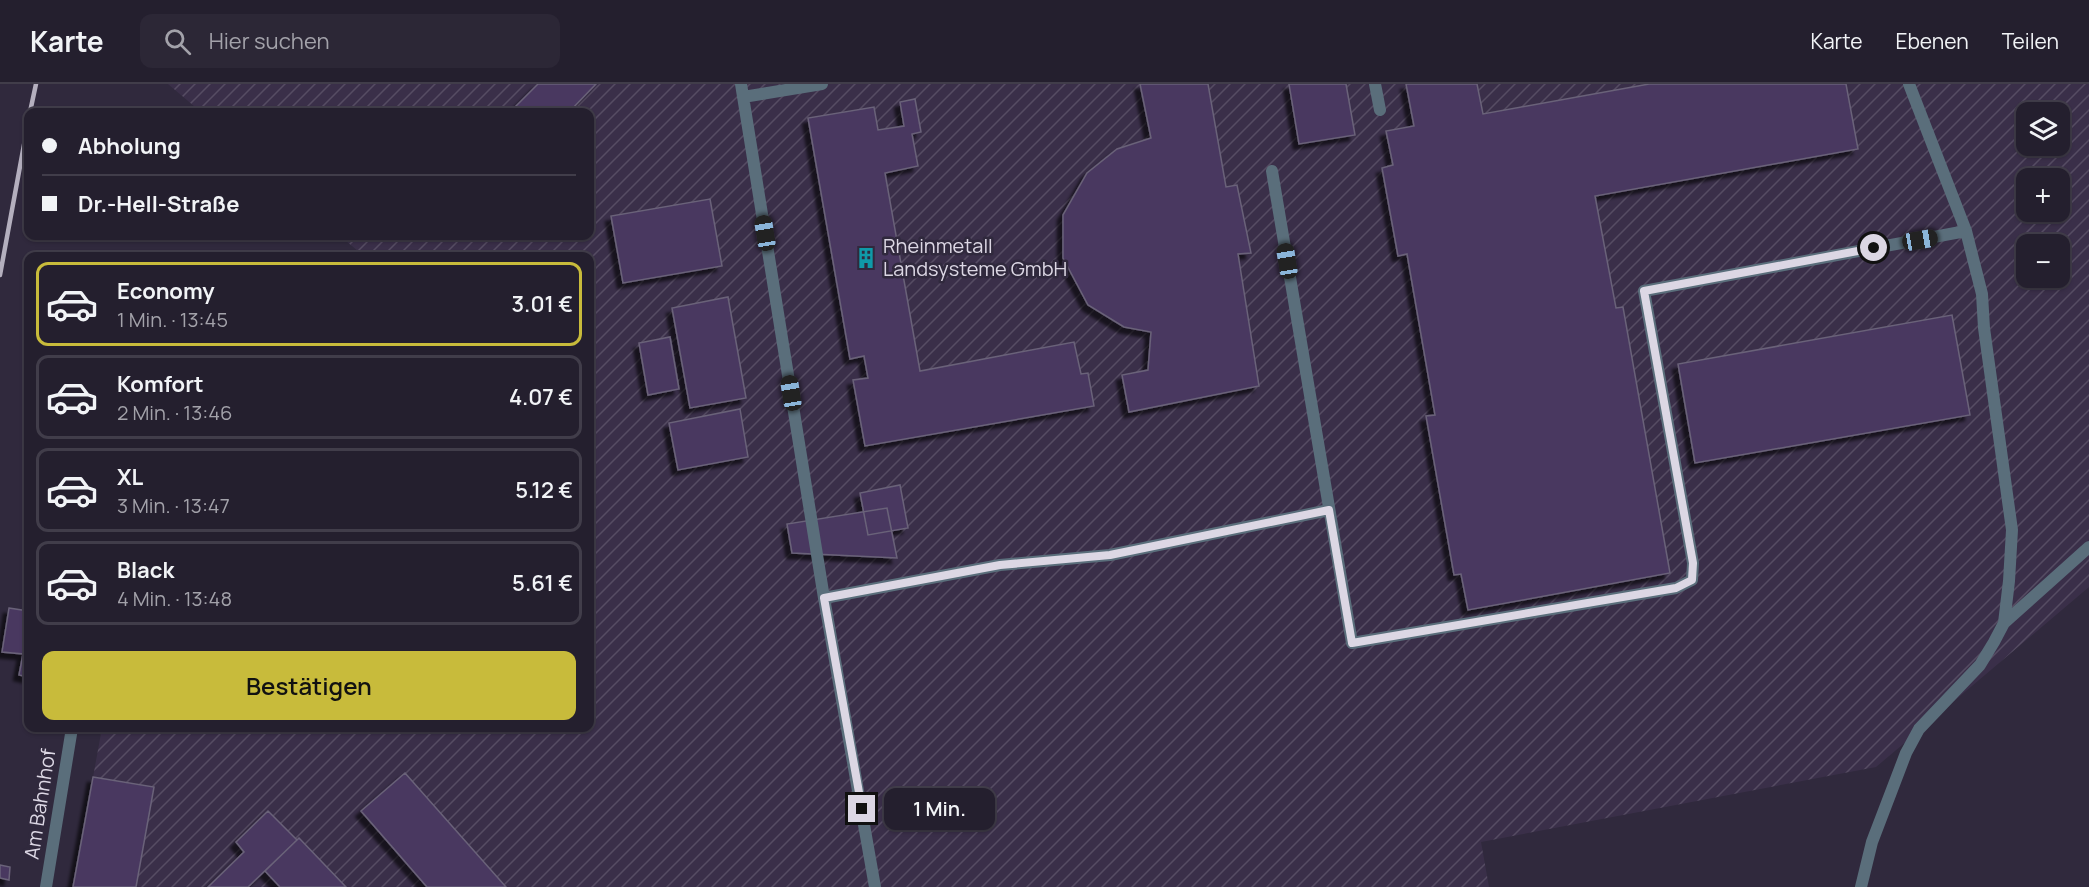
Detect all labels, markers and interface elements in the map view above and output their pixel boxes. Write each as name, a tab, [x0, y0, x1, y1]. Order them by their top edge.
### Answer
search box	[140, 14, 560, 68]
text: Karte	[30, 22, 104, 60]
icon: search	[161, 25, 194, 58]
text: Hier suchen	[209, 26, 330, 56]
text: Karte	[1810, 27, 1862, 55]
text: Ebenen	[1895, 27, 1969, 55]
text: Teilen	[2002, 27, 2059, 55]
map controls	[2016, 102, 2070, 288]
button: layers	[2016, 102, 2070, 156]
text: Abholung	[78, 131, 181, 161]
button: +	[2016, 168, 2070, 222]
text: Dr.-Hell-Straße	[78, 189, 239, 219]
car	[753, 214, 777, 252]
car	[1901, 228, 1939, 252]
place label: Rheinmetall Landsysteme GmbH	[883, 232, 1067, 282]
route start	[1860, 234, 1887, 261]
button: −	[2016, 234, 2070, 288]
car	[1275, 242, 1299, 280]
building icon: Rheinmetall Landsysteme GmbH	[854, 246, 878, 270]
text: Economy	[117, 276, 215, 306]
icon: car	[45, 277, 99, 331]
text: 3.01 €	[512, 289, 573, 319]
text: 1 Min. · 13:45	[117, 306, 228, 333]
text: Komfort	[117, 369, 204, 399]
icon: car	[45, 370, 99, 424]
car	[779, 374, 803, 412]
text: 4.07 €	[509, 382, 573, 412]
text: 2 Min. · 13:46	[117, 399, 232, 426]
text: XL	[117, 462, 143, 492]
icon: car	[45, 463, 99, 517]
text: 5.12 €	[515, 475, 573, 505]
text: 3 Min. · 13:47	[117, 492, 230, 519]
text: Black	[117, 555, 174, 585]
icon: car	[45, 556, 99, 610]
text: 5.61 €	[512, 568, 573, 598]
text: 4 Min. · 13:48	[117, 585, 232, 612]
button: Bestätigen	[42, 651, 576, 720]
street label: Am Bahnhof	[17, 747, 62, 861]
callout: 1 Min.	[883, 788, 994, 830]
route end	[848, 795, 875, 822]
text: 1 Min.	[913, 795, 966, 822]

